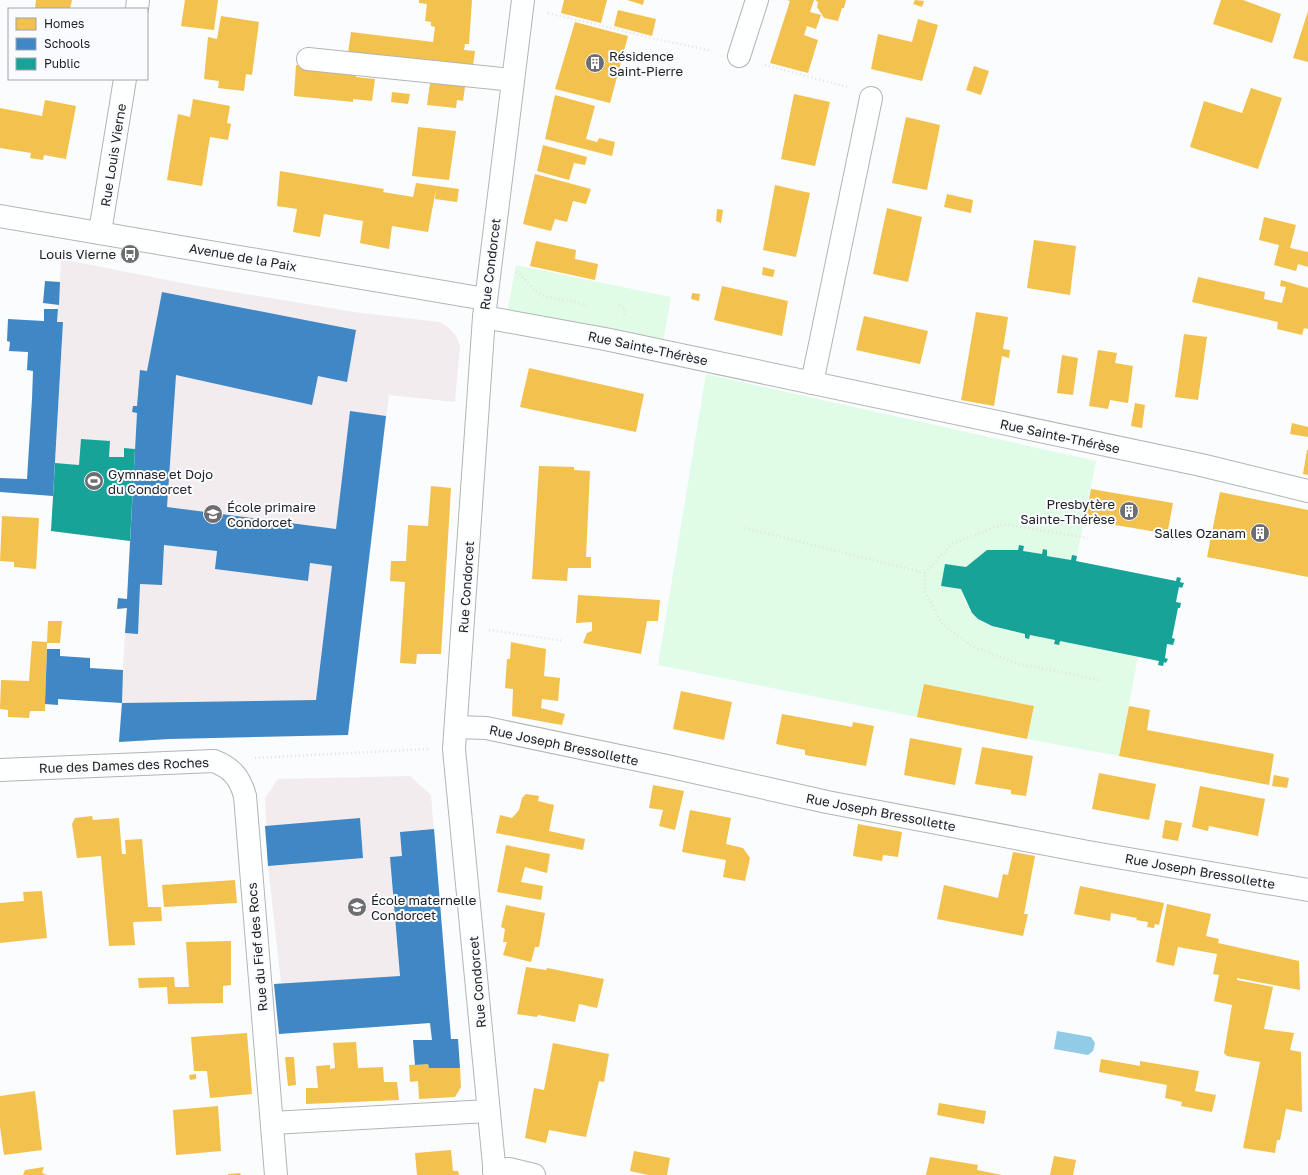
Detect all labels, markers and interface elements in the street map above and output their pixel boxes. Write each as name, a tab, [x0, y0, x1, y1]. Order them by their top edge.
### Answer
legend	[8, 8, 148, 80]
text: Homes	[44, 16, 84, 31]
text: Schools	[44, 36, 90, 51]
place label: Résidence Saint-Pierre	[609, 48, 683, 79]
building icon: Résidence Saint-Pierre	[584, 52, 606, 74]
text: Public	[44, 56, 81, 71]
street label: Rue Louis Vierne	[97, 102, 129, 208]
street label: Rue Condorcet	[476, 217, 504, 311]
street label: Avenue de la Paix	[188, 240, 298, 274]
bus stop icon: Louis Vierne	[119, 243, 141, 265]
place label: Louis Vierne	[39, 246, 116, 262]
street label: Rue Sainte-Thérèse	[587, 327, 709, 369]
street label: Rue Sainte-Thérèse	[999, 415, 1121, 457]
place label: Gymnase et Dojo du Condorcet	[108, 466, 213, 497]
sports icon: Gymnase et Dojo du Condorcet	[83, 470, 105, 492]
place label: Presbytère Sainte-Thérèse	[1020, 496, 1115, 527]
place label: École primaire Condorcet	[227, 499, 316, 530]
building icon: Presbytère Sainte-Thérèse	[1118, 500, 1140, 522]
school or university icon: École primaire Condorcet	[202, 503, 224, 525]
building icon: Salles Ozanam	[1249, 522, 1271, 544]
place label: Salles Ozanam	[1154, 525, 1246, 541]
street label: Rue Condorcet	[455, 540, 477, 634]
street label: Rue Joseph Bressollette	[488, 721, 640, 769]
street label: Rue des Dames des Roches	[39, 754, 209, 776]
street label: Rue Joseph Bressollette	[805, 790, 957, 834]
street label: Rue Joseph Bressollette	[1124, 850, 1276, 892]
street label: Rue du Fief des Rocs	[243, 882, 271, 1012]
place label: École maternelle Condorcet	[371, 892, 476, 923]
school or university icon: École maternelle Condorcet	[346, 896, 368, 918]
street label: Rue Condorcet	[465, 935, 489, 1029]

